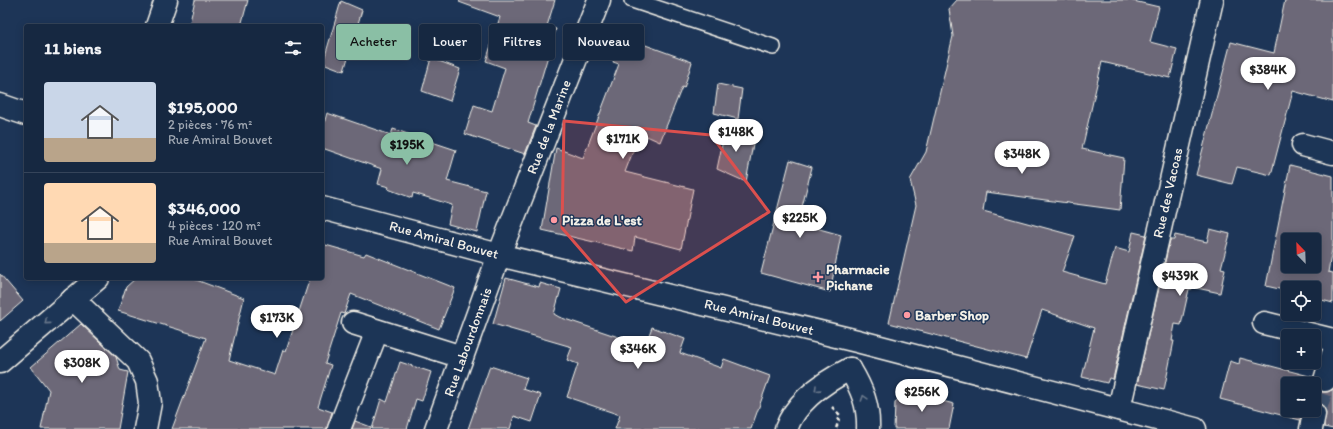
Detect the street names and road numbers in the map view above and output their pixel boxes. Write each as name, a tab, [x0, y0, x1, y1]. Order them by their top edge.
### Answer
street label: Rue de la Marine	[523, 77, 575, 177]
street label: Rue des Vacoas	[1149, 146, 1187, 240]
street label: Rue Amiral Bouvet	[388, 217, 500, 263]
street label: Rue Labourdonnais	[440, 285, 496, 399]
street label: Rue Amiral Bouvet	[702, 295, 816, 339]

